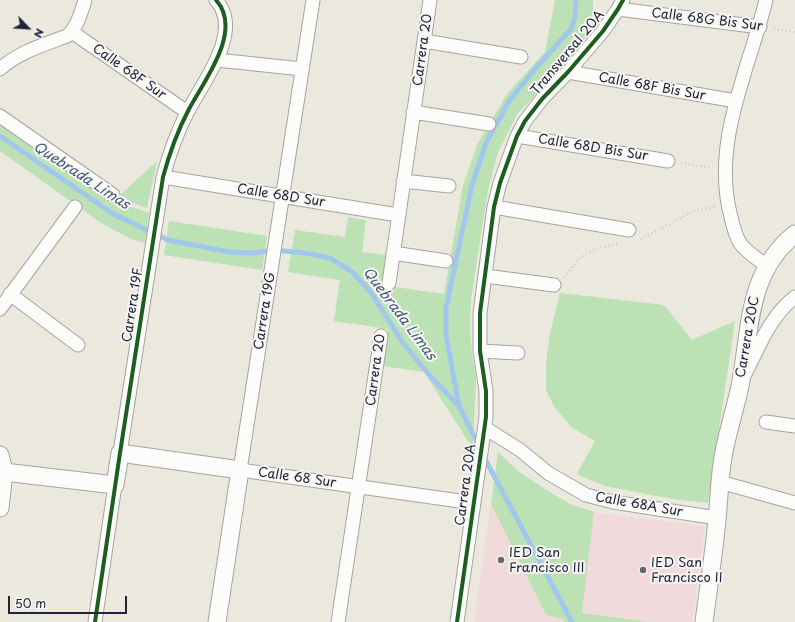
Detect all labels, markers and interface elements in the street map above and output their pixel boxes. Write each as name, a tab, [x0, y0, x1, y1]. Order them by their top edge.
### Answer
street label: Calle 68G Bis Sur	[650, 5, 764, 35]
north arrow	[8, 8, 48, 48]
street label: Transversal 20A	[528, 8, 608, 98]
street label: Carrera 20	[410, 13, 436, 87]
text: N	[30, 26, 49, 41]
street label: Calle 68F Sur	[89, 41, 169, 103]
street label: Calle 68F Bis Sur	[597, 70, 707, 104]
street label: Calle 68D Bis Sur	[537, 132, 649, 164]
water label: Quebrada Limas	[30, 139, 132, 213]
street label: Calle 68D Sur	[236, 181, 326, 211]
water label: Quebrada Limas	[359, 264, 439, 364]
street label: Carrera 19F	[119, 267, 147, 343]
street label: Carrera 19G	[251, 271, 279, 351]
street label: Carrera 20C	[733, 295, 763, 379]
street label: Carrera 20	[363, 333, 389, 407]
street label: Carrera 20A	[453, 443, 479, 527]
street label: Calle 68 Sur	[257, 465, 337, 491]
street label: Calle 68A Sur	[594, 490, 684, 520]
place label: IED San Francisco III	[509, 545, 584, 576]
marker: IED San Francisco III	[496, 555, 506, 565]
place label: IED San Francisco II	[651, 555, 723, 586]
marker: IED San Francisco II	[638, 565, 648, 575]
scale bar	[10, 588, 129, 614]
text: 50 m	[15, 594, 46, 612]

